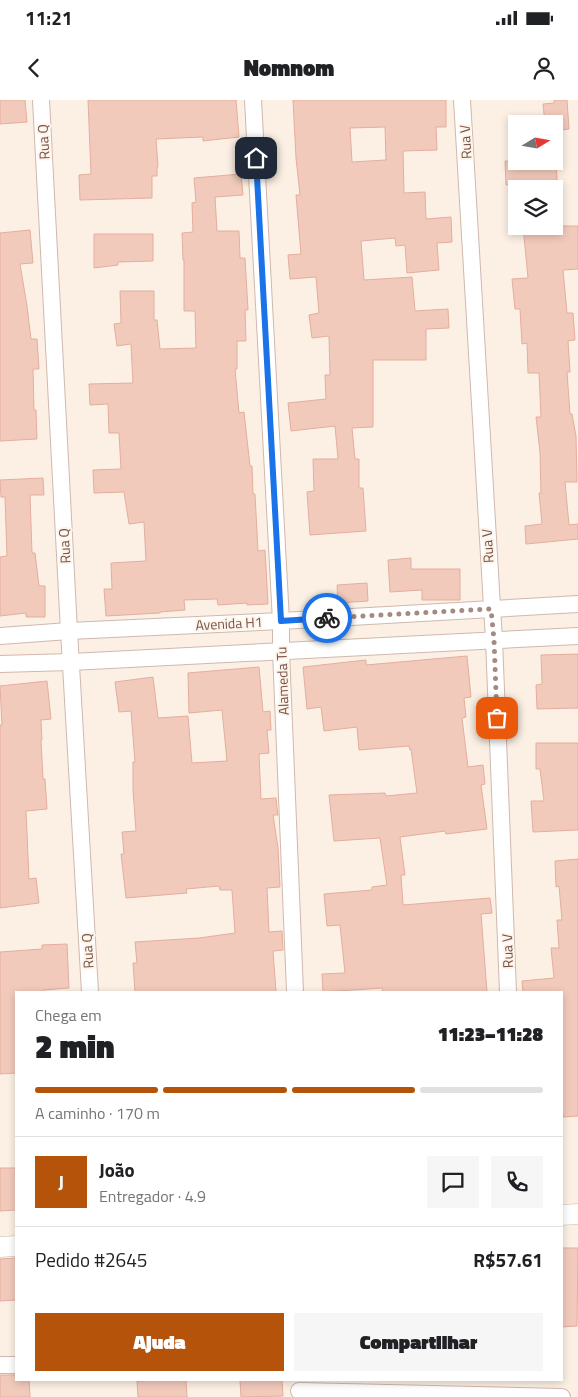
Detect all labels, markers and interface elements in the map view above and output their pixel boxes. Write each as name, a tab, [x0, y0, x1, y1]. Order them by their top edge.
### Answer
text: 11:21	[25, 3, 72, 32]
text: Nomnom	[244, 51, 334, 85]
icon: back	[20, 54, 48, 82]
icon: person	[530, 54, 558, 82]
north arrow	[508, 115, 562, 170]
map controls	[508, 115, 563, 235]
street label: Rua Q	[32, 124, 54, 160]
street label: Rua V	[454, 124, 476, 160]
pin	[235, 137, 277, 179]
icon: home	[242, 144, 270, 172]
button: layers	[508, 180, 563, 235]
street label: Rua Q	[53, 528, 75, 564]
street label: Rua V	[476, 528, 498, 564]
courier	[302, 593, 352, 643]
icon: bike	[313, 604, 341, 632]
street label: Avenida H1	[195, 611, 263, 635]
street label: Alameda Tu	[270, 646, 294, 716]
pin	[476, 697, 518, 739]
icon: bag	[483, 704, 511, 732]
street label: Rua Q	[76, 933, 98, 969]
street label: Rua V	[496, 934, 518, 968]
text: Chega em	[35, 1003, 102, 1027]
text: 11:23–11:28	[438, 1019, 543, 1048]
text: 2 min	[35, 1022, 115, 1070]
text: A caminho · 170 m	[35, 1101, 160, 1125]
text: João	[99, 1155, 135, 1184]
button: chat	[427, 1156, 479, 1208]
button: phone	[491, 1156, 543, 1208]
text: J	[58, 1167, 64, 1196]
text: Entregador · 4.9	[99, 1184, 206, 1208]
text: Pedido #2645	[35, 1245, 147, 1274]
text: R$57.61	[473, 1245, 543, 1274]
button: Ajuda	[35, 1313, 284, 1371]
button: Compartilhar	[294, 1313, 543, 1371]

